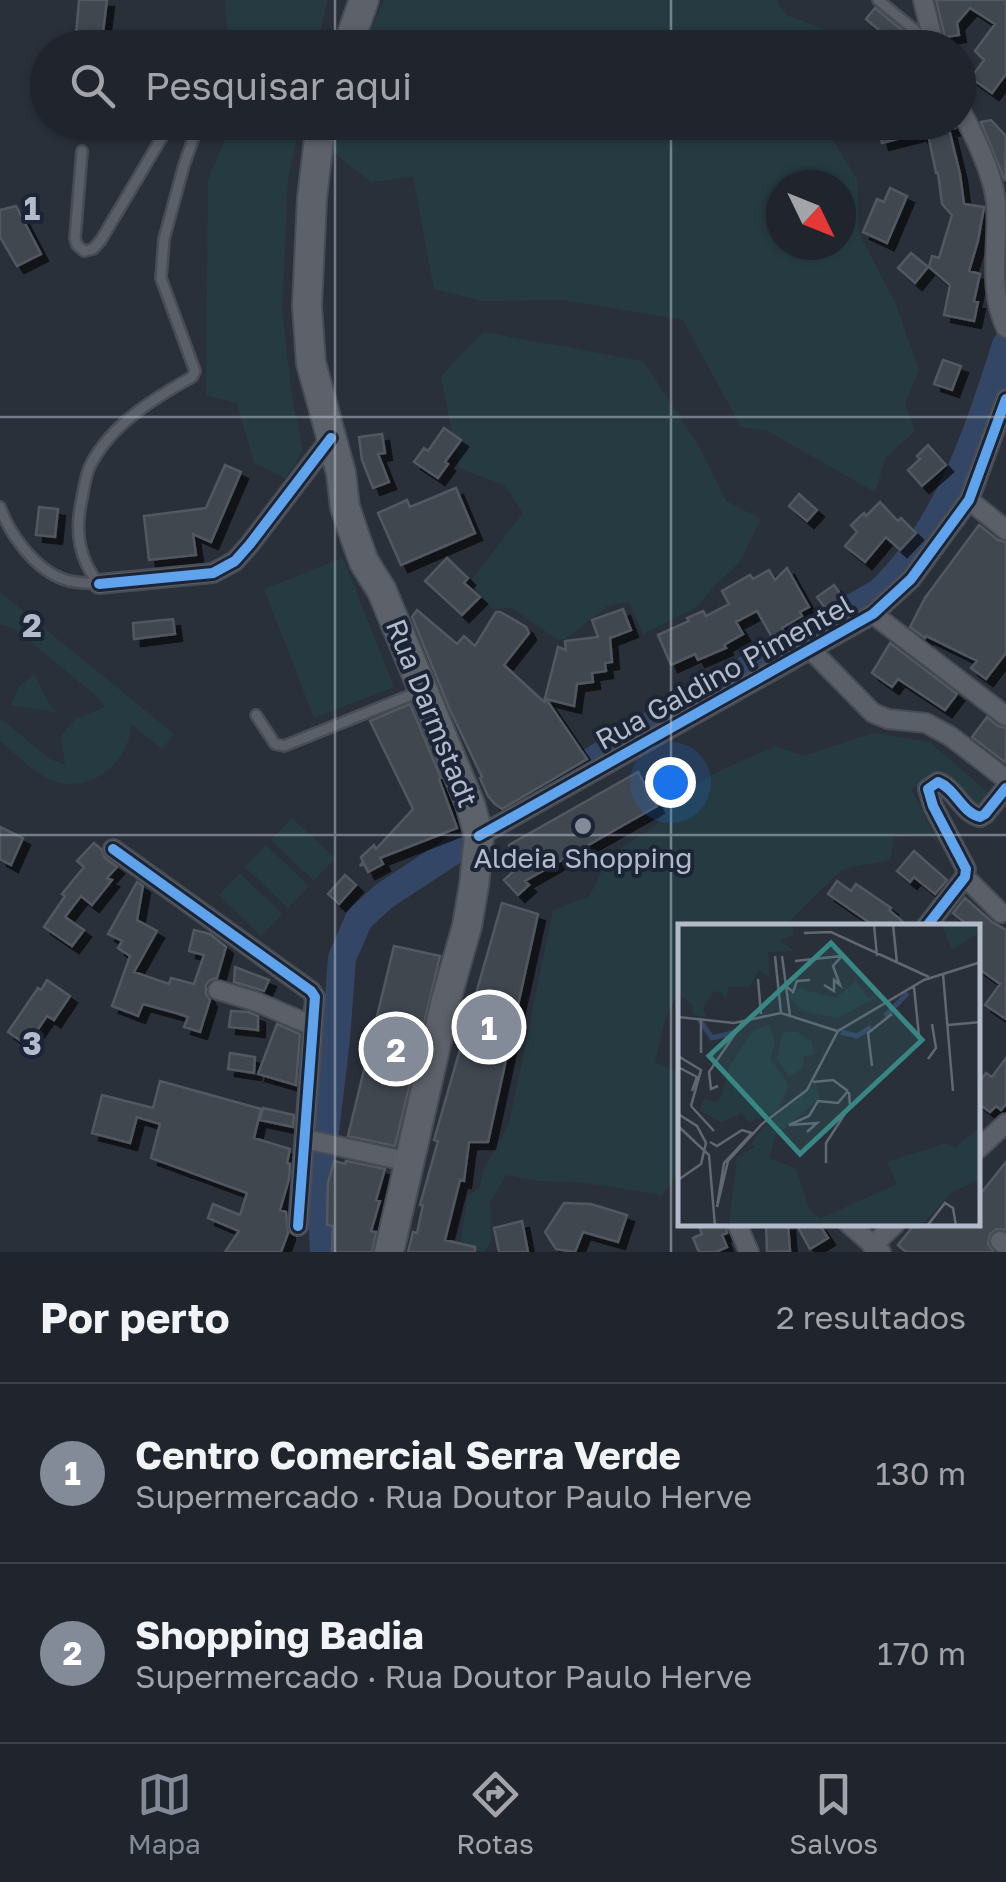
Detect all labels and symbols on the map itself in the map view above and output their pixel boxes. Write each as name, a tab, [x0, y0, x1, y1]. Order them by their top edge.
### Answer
north arrow	[766, 170, 856, 260]
text: 1	[24, 189, 40, 227]
street label: Rua Galdino Pimentel	[590, 587, 858, 756]
text: 2	[22, 606, 42, 644]
street label: Rua Darmstadt	[380, 614, 485, 812]
your location	[645, 757, 696, 808]
marker: Aldeia Shopping	[572, 815, 594, 837]
place label: Aldeia Shopping	[474, 841, 693, 874]
inset map	[678, 924, 981, 1227]
pin: 1	[456, 990, 522, 1064]
pin: 2	[364, 1012, 428, 1086]
text: 3	[22, 1024, 42, 1062]

